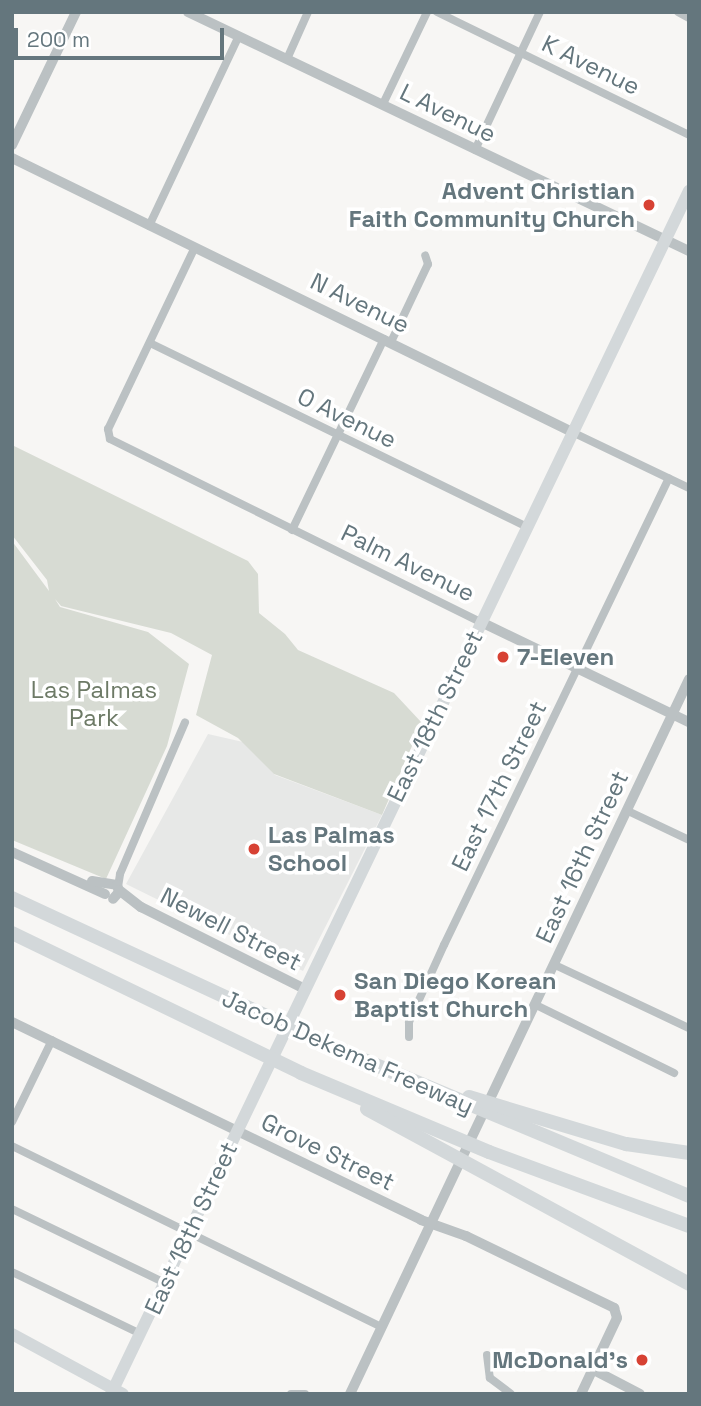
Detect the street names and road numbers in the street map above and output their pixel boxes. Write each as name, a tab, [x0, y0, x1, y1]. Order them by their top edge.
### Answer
street label: K Avenue	[537, 29, 645, 101]
street label: L Avenue	[395, 77, 501, 149]
street label: N Avenue	[306, 267, 414, 339]
street label: O Avenue	[293, 382, 401, 454]
street label: Palm Avenue	[336, 518, 480, 608]
street label: East 18th Street	[381, 626, 489, 806]
street label: East 17th Street	[445, 696, 553, 876]
street label: East 16th Street	[529, 766, 635, 948]
street label: Newell Street	[156, 881, 306, 977]
street label: Jacob Dekema Freeway	[218, 984, 478, 1120]
street label: Grove Street	[257, 1107, 399, 1197]
street label: East 18th Street	[138, 1137, 244, 1319]

